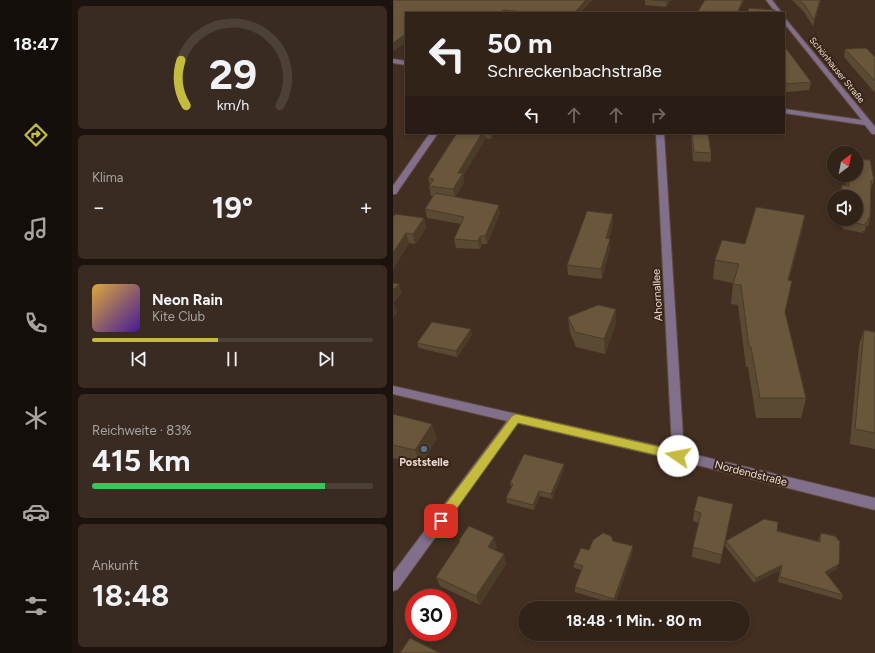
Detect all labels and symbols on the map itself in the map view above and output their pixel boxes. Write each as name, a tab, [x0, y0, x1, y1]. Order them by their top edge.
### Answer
street label: Schönhauser Straße	[808, 35, 867, 105]
north arrow	[827, 146, 863, 182]
street label: Ahornallee	[650, 269, 665, 321]
position arrow	[657, 435, 699, 477]
marker: Poststelle	[419, 444, 429, 454]
place label: Poststelle	[399, 456, 449, 469]
street label: Nordendstraße	[713, 458, 789, 489]
pin	[424, 504, 458, 538]
speed limit sign: 30	[405, 589, 457, 641]

